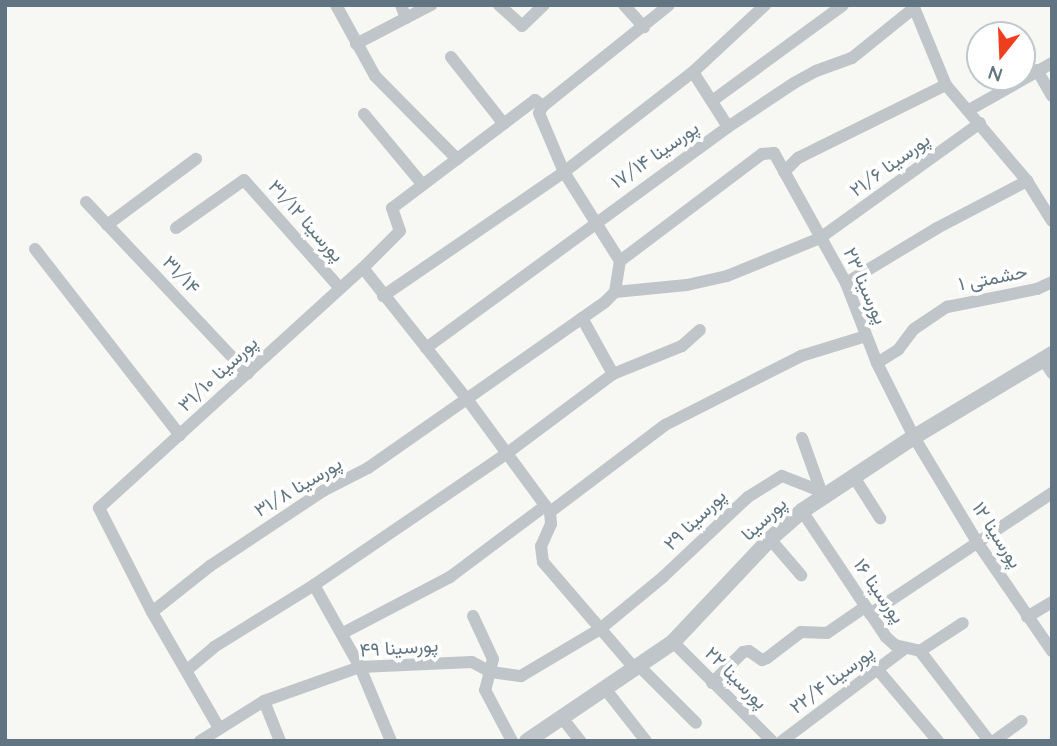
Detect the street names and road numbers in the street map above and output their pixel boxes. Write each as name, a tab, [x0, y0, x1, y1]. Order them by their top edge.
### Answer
street label: پورسینا ۱۷/۱۴	[607, 116, 703, 194]
street label: پورسینا ۲۱/۶	[846, 128, 934, 202]
street label: پورسینا ۳۱/۱۲	[263, 175, 349, 267]
street label: پورسینا ۲۳	[838, 244, 892, 328]
street label: ۳۱/۱۴	[158, 251, 204, 299]
street label: حشمتی ۱	[957, 260, 1029, 296]
street label: پورسینا ۳۱/۱۰	[174, 331, 262, 417]
street label: پورسینا ۳۱/۸	[250, 452, 346, 522]
street label: پورسینا ۲۹	[659, 485, 731, 555]
street label: پورسینا	[737, 492, 791, 546]
street label: پورسینا ۱۲	[967, 498, 1027, 572]
street label: پورسینا ۱۶	[849, 554, 909, 628]
street label: پورسینا ۴۹	[359, 634, 439, 662]
street label: پورسینا ۲۲/۴	[785, 641, 879, 719]
street label: پورسینا ۲۲	[700, 642, 772, 714]

